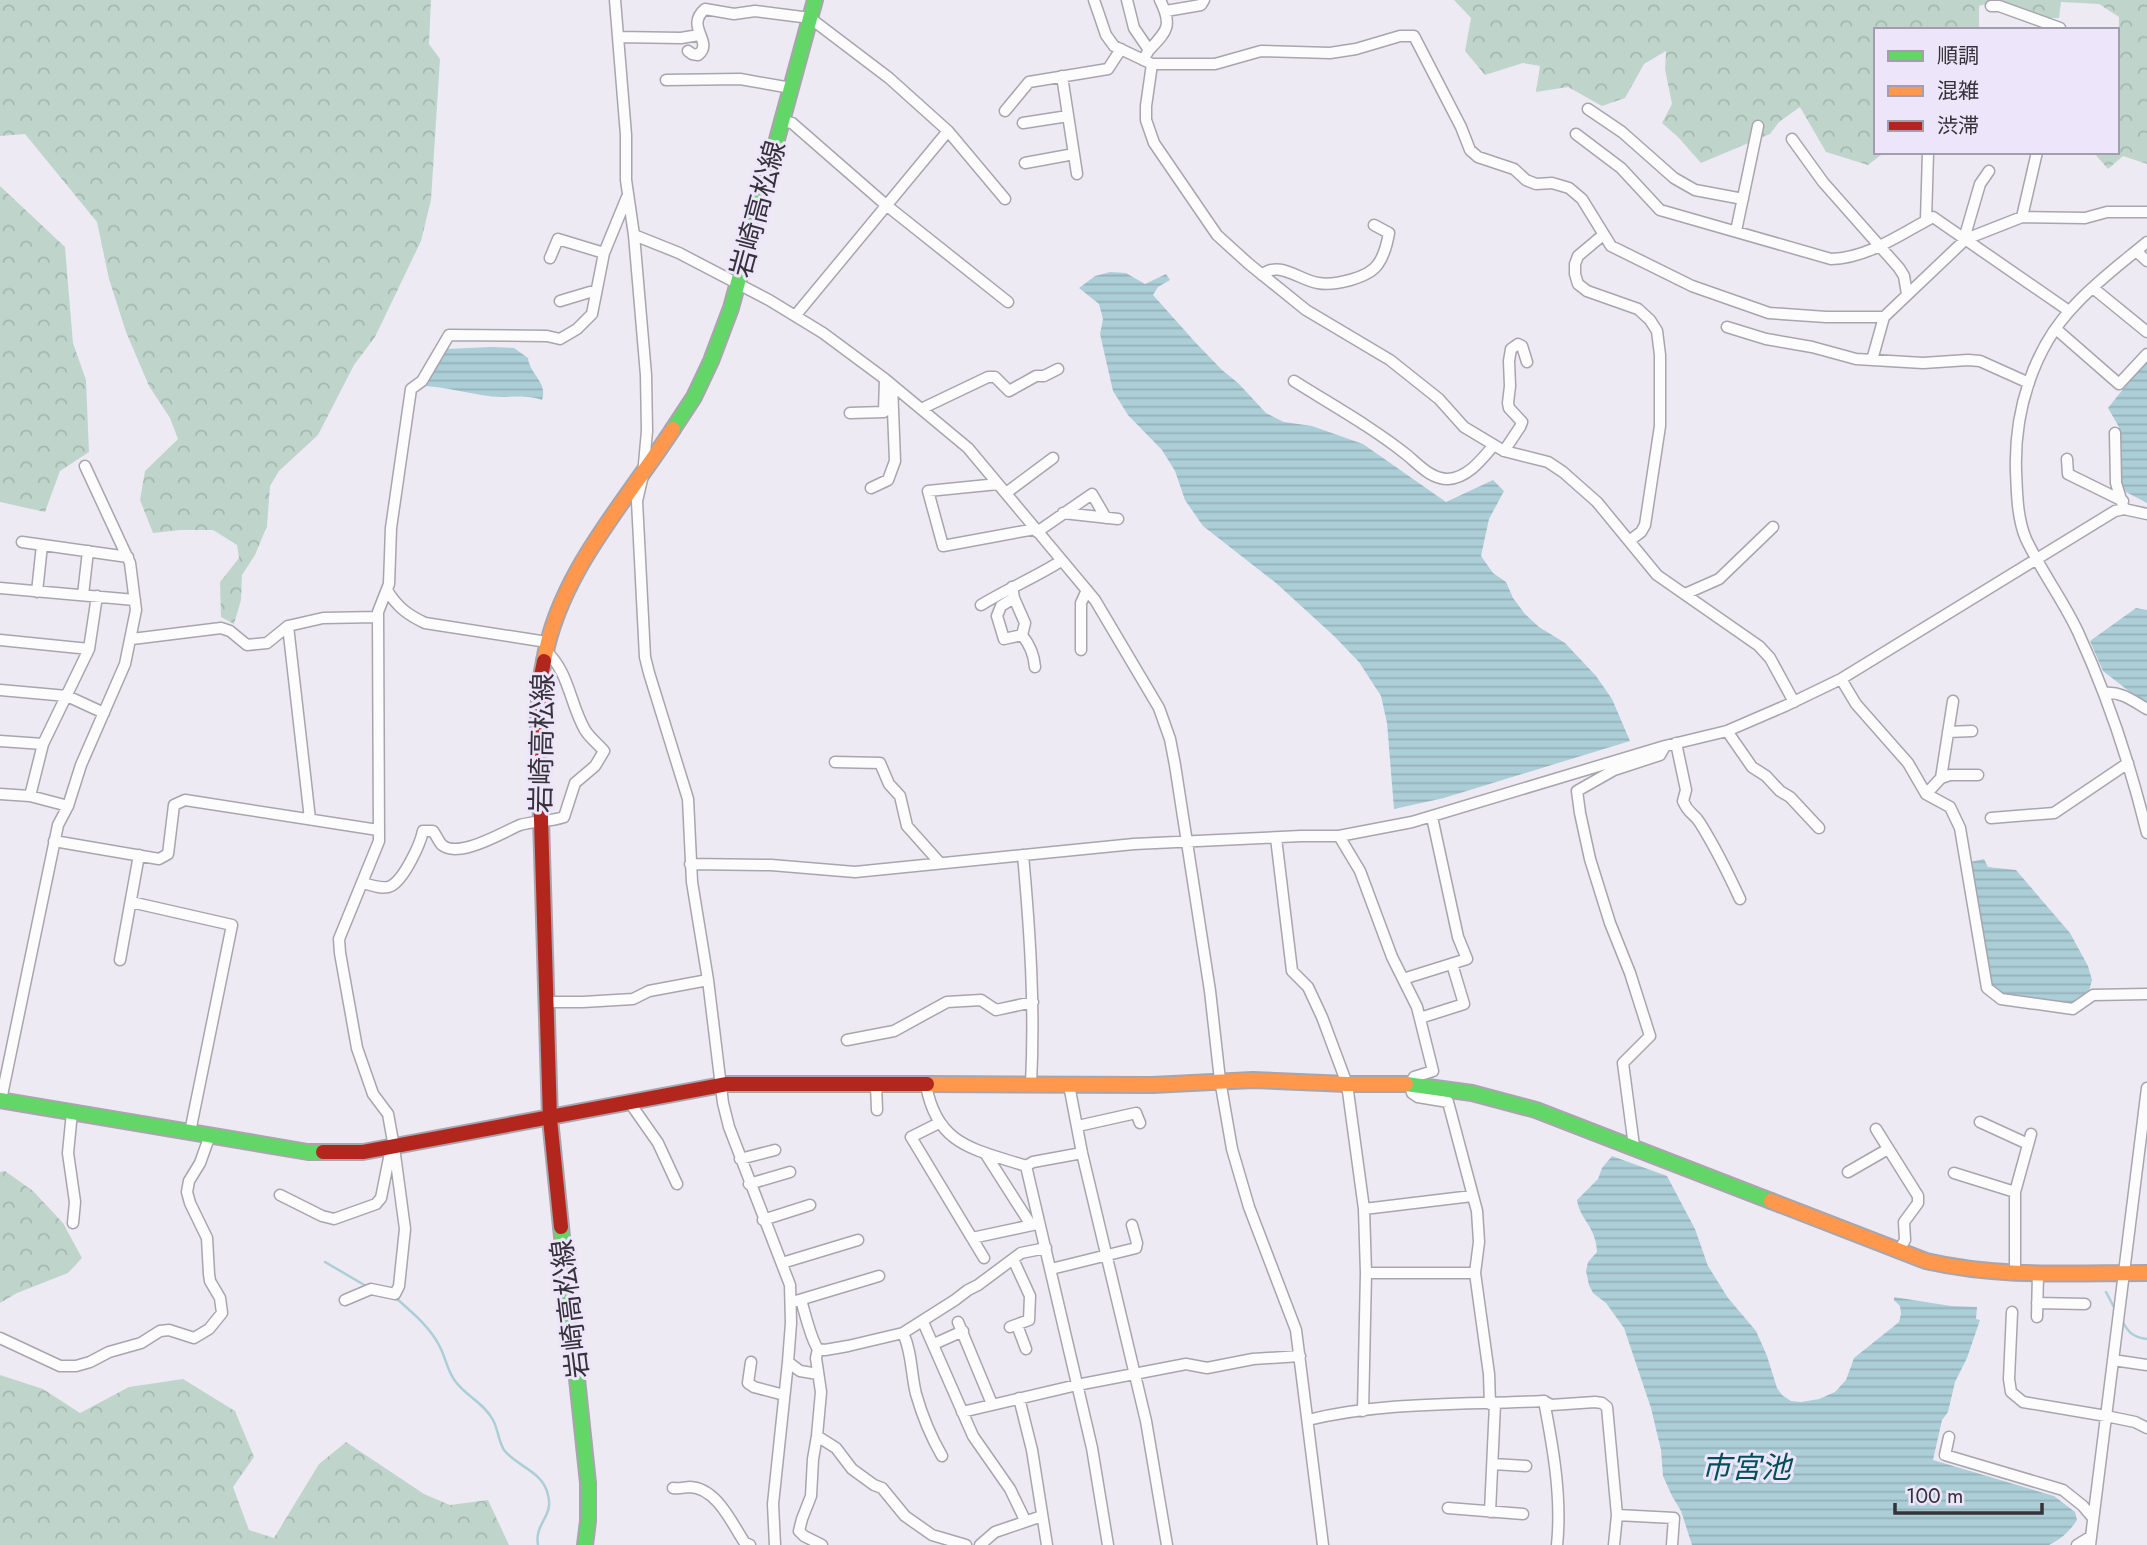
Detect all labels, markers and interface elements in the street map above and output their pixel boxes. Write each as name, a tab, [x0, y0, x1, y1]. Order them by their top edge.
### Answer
legend	[1874, 28, 2119, 154]
text: 順調	[1937, 41, 1979, 71]
text: 混雑	[1937, 76, 1979, 106]
text: 渋滞	[1937, 111, 1979, 141]
street label: 岩崎高松線	[720, 136, 796, 282]
street label: 岩崎高松線	[520, 673, 564, 813]
street label: 岩崎高松線	[541, 1237, 599, 1381]
water label: 市宮池	[1701, 1446, 1794, 1489]
scale bar	[1895, 1472, 2042, 1516]
text: 100 m	[1906, 1481, 1963, 1511]

